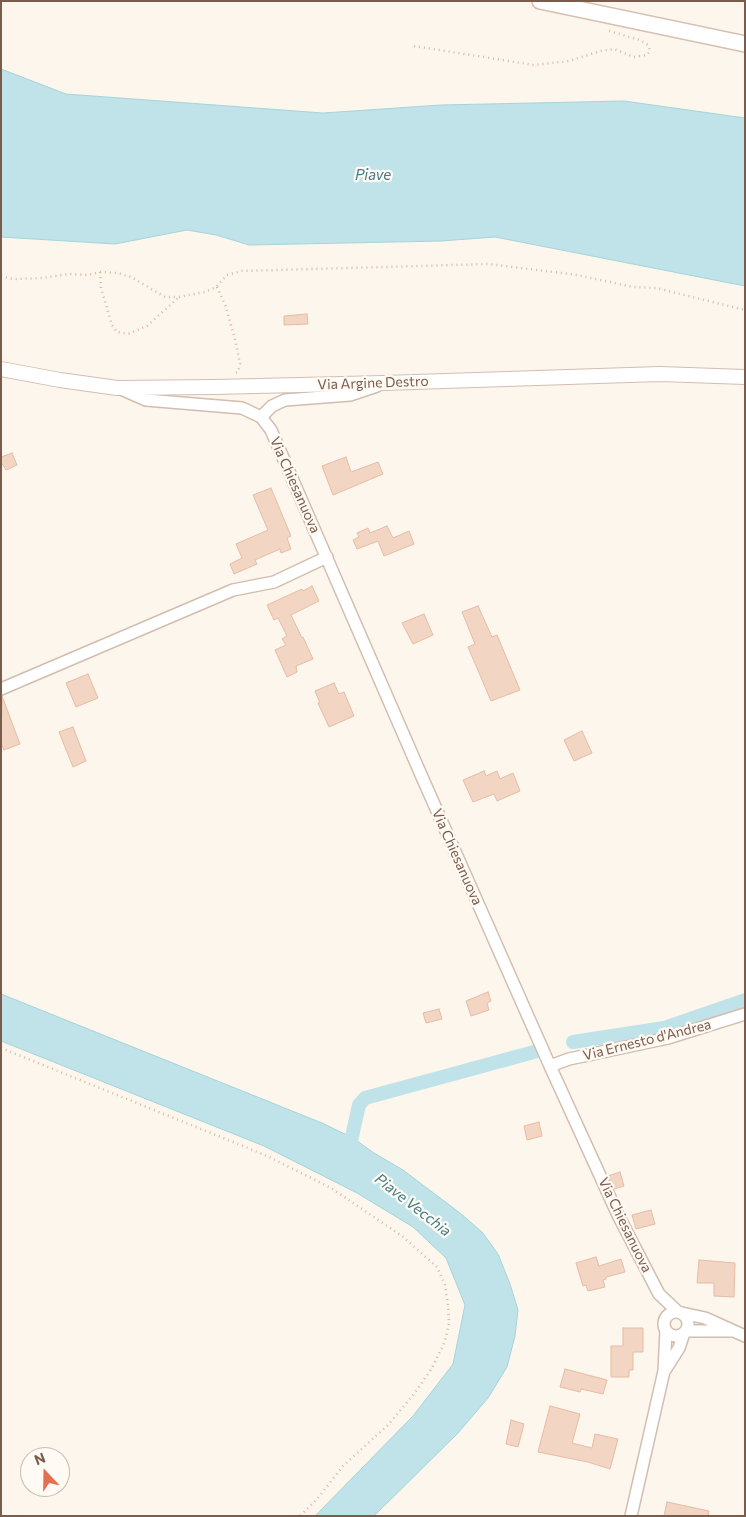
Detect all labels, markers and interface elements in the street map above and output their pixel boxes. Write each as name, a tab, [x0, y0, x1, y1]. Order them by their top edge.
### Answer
water label: Piave	[355, 166, 391, 184]
street label: Via Argine Destro	[317, 373, 429, 393]
street label: Via Chiesanuova	[266, 434, 324, 536]
street label: Via Chiesanuova	[428, 806, 486, 908]
street label: Via Ernesto d'Andrea	[581, 1016, 713, 1064]
water label: Piave Vecchia	[371, 1170, 455, 1240]
street label: Via Chiesanuova	[595, 1175, 655, 1275]
north arrow	[20, 1447, 70, 1497]
text: N	[32, 1449, 48, 1468]

